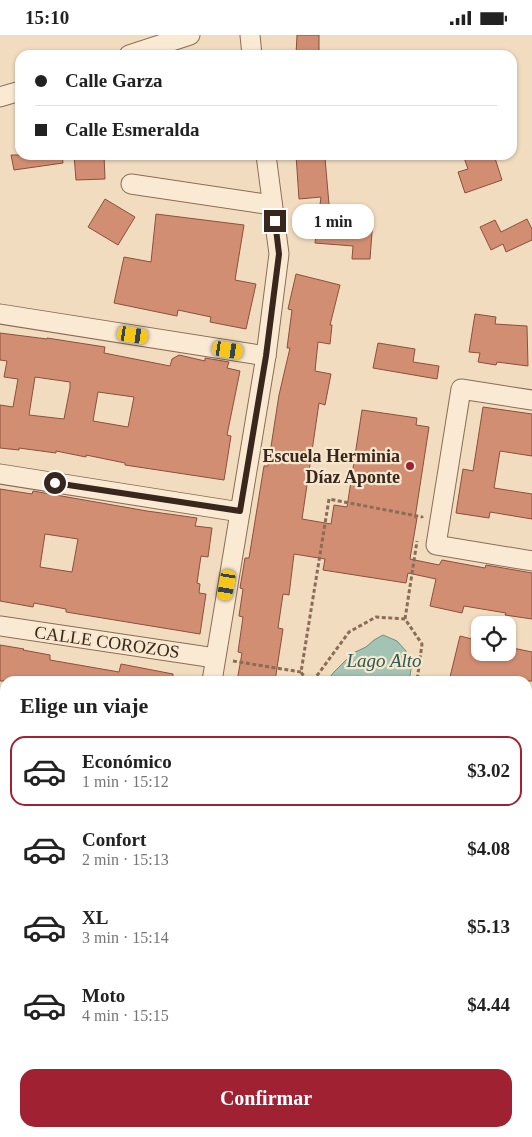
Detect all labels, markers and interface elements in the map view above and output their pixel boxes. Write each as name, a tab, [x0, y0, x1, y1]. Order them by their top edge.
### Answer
text: 15:10	[25, 7, 69, 28]
text: Calle Garza	[65, 70, 163, 91]
text: Calle Esmeralda	[65, 119, 200, 140]
callout: 1 min	[292, 203, 375, 239]
route end	[264, 210, 286, 232]
text: 1 min	[314, 213, 352, 230]
car	[117, 325, 148, 345]
car	[212, 340, 243, 360]
place label: Escuela Herminia Díaz Aponte	[263, 446, 400, 487]
marker: Escuela Herminia Díaz Aponte	[404, 460, 416, 472]
route start	[44, 472, 66, 494]
car	[217, 569, 236, 601]
map controls	[471, 616, 516, 661]
button: locate	[471, 616, 516, 661]
street label: CALLE COROZOS	[33, 622, 181, 662]
water label: Lago Alto	[345, 650, 422, 671]
text: Elige un viaje	[20, 693, 148, 718]
icon: car	[22, 749, 67, 794]
text: Económico	[82, 751, 172, 772]
text: $3.02	[467, 760, 510, 781]
text: 1 min · 15:12	[82, 773, 169, 790]
icon: car	[22, 827, 67, 872]
text: Confort	[82, 829, 146, 850]
text: $4.08	[467, 838, 510, 859]
text: 2 min · 15:13	[82, 851, 169, 868]
icon: car	[22, 905, 67, 950]
text: XL	[82, 907, 108, 928]
text: $5.13	[467, 916, 510, 937]
text: 3 min · 15:14	[82, 929, 169, 946]
icon: car	[22, 983, 67, 1028]
text: Moto	[82, 985, 125, 1006]
text: $4.44	[467, 994, 510, 1015]
text: 4 min · 15:15	[82, 1007, 169, 1024]
button: Confirmar	[20, 1069, 512, 1127]

